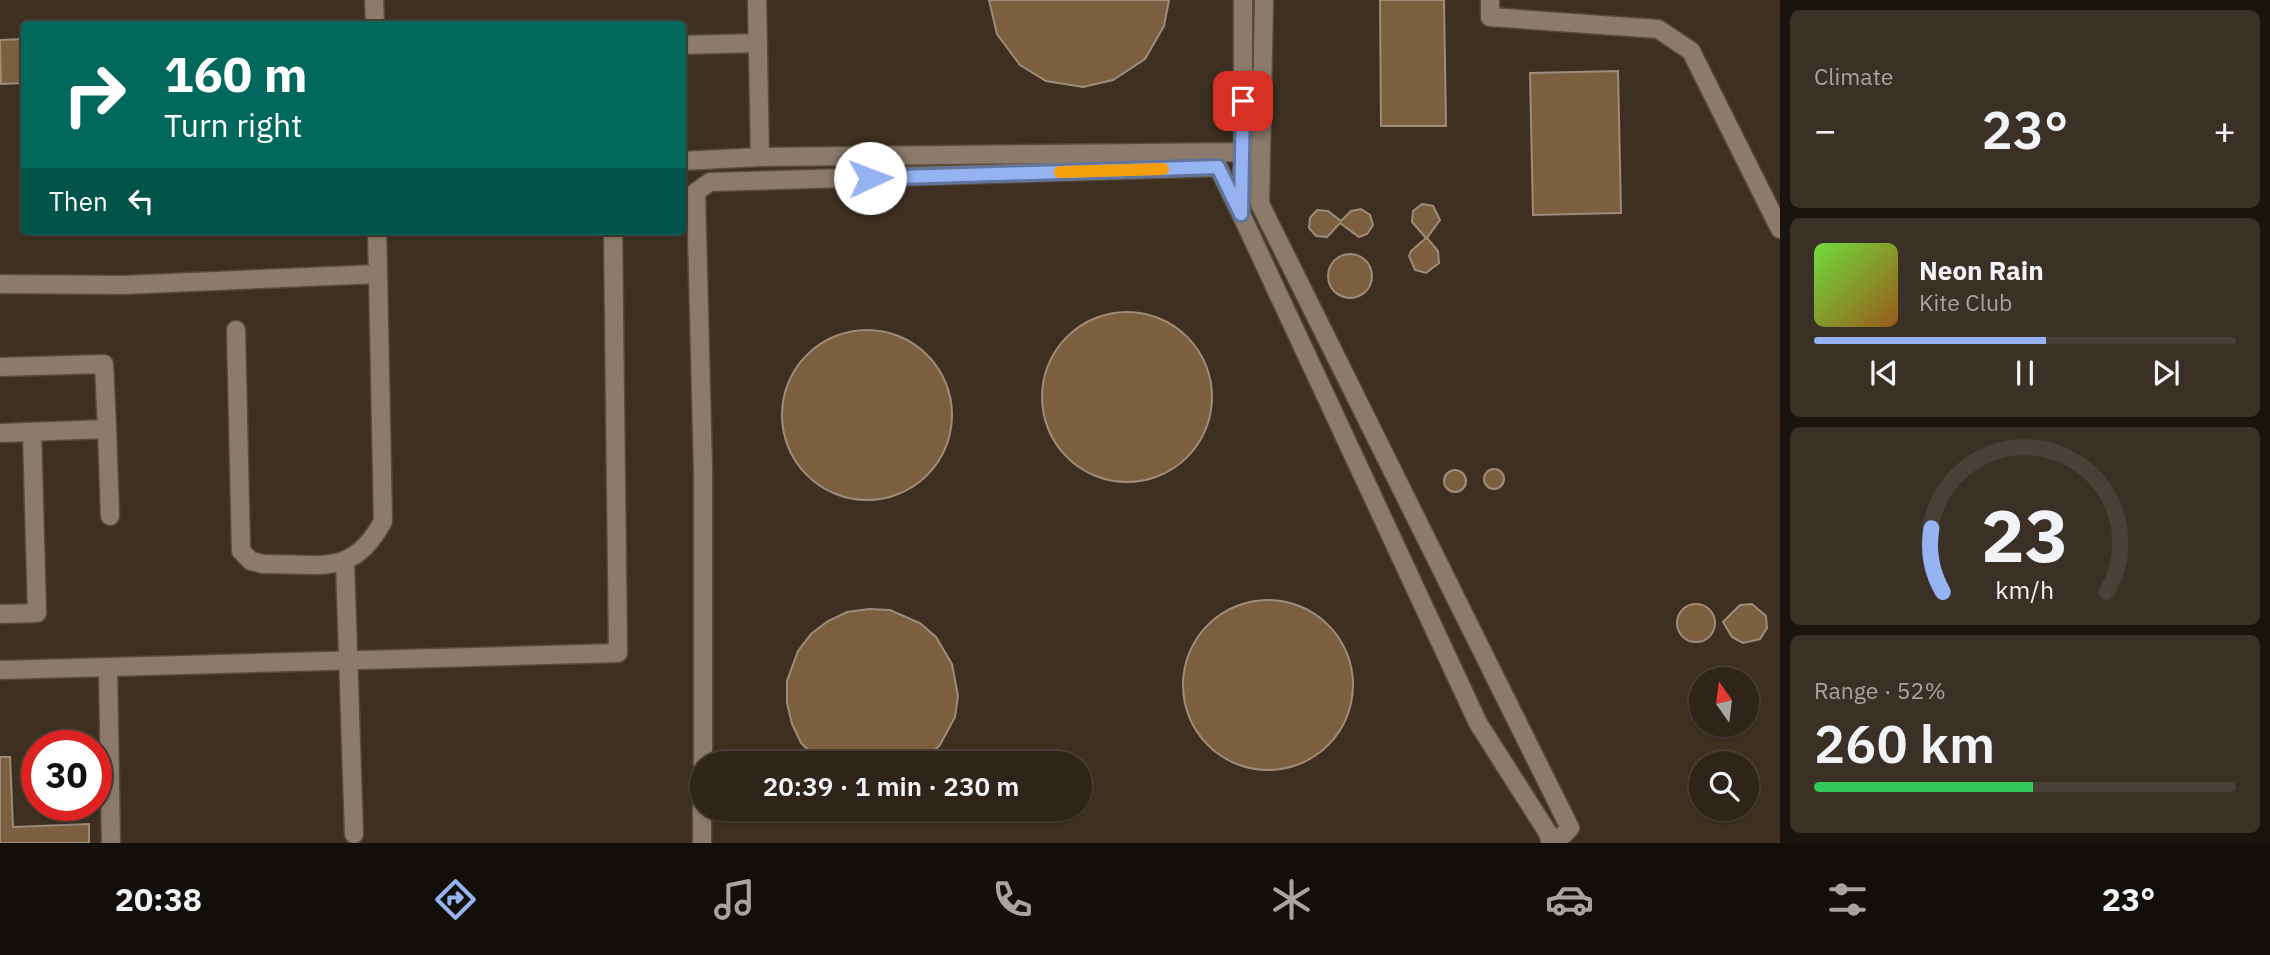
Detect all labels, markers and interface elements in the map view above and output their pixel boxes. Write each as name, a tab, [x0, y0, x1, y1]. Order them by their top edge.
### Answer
text: 160 m	[164, 42, 308, 105]
icon: right	[49, 49, 140, 140]
text: Climate	[1814, 61, 1893, 91]
pin	[1213, 71, 1273, 131]
icon: arrive	[1224, 82, 1262, 120]
text: 23°	[1982, 96, 2068, 163]
text: Turn right	[164, 104, 302, 146]
text: −	[1814, 105, 1837, 154]
text: +	[2213, 105, 2236, 154]
position arrow	[833, 141, 907, 215]
icon: left	[122, 182, 160, 220]
text: Then	[49, 184, 108, 218]
text: Neon Rain	[1919, 253, 2044, 287]
text: Kite Club	[1919, 287, 2012, 317]
icon: previous	[1865, 354, 1903, 392]
icon: pause	[2006, 354, 2044, 392]
icon: next	[2147, 354, 2185, 392]
text: 23	[1981, 487, 2069, 582]
text: km/h	[1996, 572, 2054, 605]
north arrow	[1689, 667, 1759, 737]
map controls	[1689, 667, 1759, 821]
text: Range · 52%	[1814, 675, 1946, 705]
text: 260 km	[1814, 710, 1995, 777]
speed limit sign: 30	[21, 730, 112, 821]
button: search	[1689, 751, 1759, 821]
text: 20:39 · 1 min · 230 m	[763, 769, 1019, 803]
icon: directions	[431, 875, 480, 924]
icon: music	[710, 875, 759, 924]
icon: phone	[988, 875, 1037, 924]
icon: climate	[1267, 875, 1316, 924]
icon: car	[1545, 875, 1594, 924]
icon: filters	[1823, 875, 1872, 924]
text: 20:38	[115, 878, 202, 920]
text: 23°	[2102, 878, 2155, 920]

